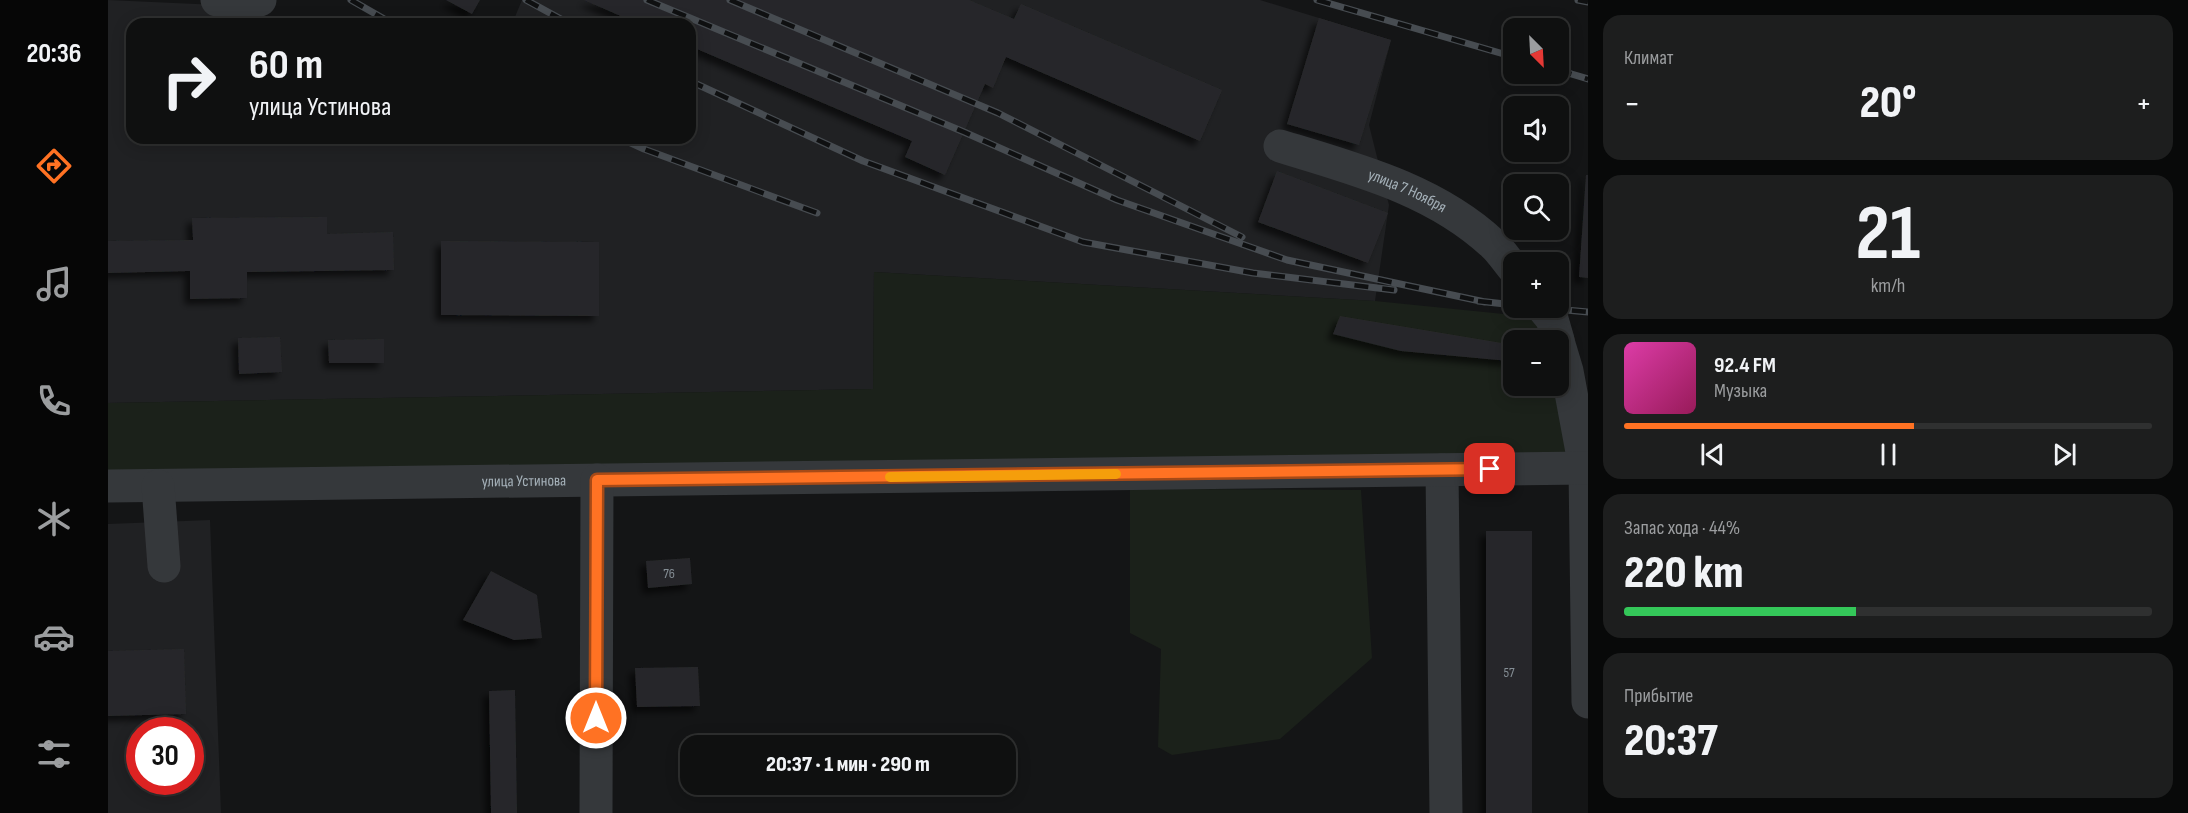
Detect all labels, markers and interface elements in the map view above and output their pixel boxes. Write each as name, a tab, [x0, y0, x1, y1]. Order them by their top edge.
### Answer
north arrow	[1503, 18, 1569, 84]
map controls	[1503, 18, 1569, 396]
text: 20:36	[26, 38, 82, 70]
text: 60 m	[249, 40, 323, 91]
icon: right	[150, 42, 228, 120]
text: Климат	[1624, 46, 1674, 70]
text: 20°	[1860, 76, 1916, 131]
text: −	[1624, 84, 1640, 124]
text: +	[2136, 84, 2152, 124]
text: улица Устинова	[249, 91, 391, 123]
button: sound	[1503, 96, 1569, 162]
icon: directions	[33, 145, 75, 187]
street label: улица 7 Ноября	[1366, 165, 1450, 217]
button: search	[1503, 174, 1569, 240]
text: 21	[1856, 188, 1920, 281]
button: +	[1503, 252, 1569, 318]
icon: music	[33, 263, 75, 305]
text: km/h	[1871, 274, 1905, 298]
button: −	[1503, 330, 1569, 396]
text: 92.4 FM	[1714, 352, 1776, 379]
text: Музыка	[1714, 379, 1767, 403]
icon: phone	[33, 380, 75, 422]
icon: previous	[1696, 438, 1729, 471]
icon: pause	[1872, 438, 1905, 471]
icon: next	[2048, 438, 2081, 471]
pin	[1464, 443, 1515, 494]
icon: arrive	[1473, 452, 1506, 485]
street label: улица Устинова	[482, 471, 566, 491]
icon: climate	[33, 498, 75, 540]
text: Запас хода · 44%	[1624, 516, 1740, 540]
text: 220 km	[1624, 546, 1744, 601]
house number: 76	[663, 565, 675, 582]
icon: car	[33, 616, 75, 658]
house number: 57	[1503, 664, 1515, 681]
text: Прибытие	[1624, 684, 1693, 708]
position arrow	[564, 686, 628, 750]
text: 20:37	[1624, 714, 1718, 769]
speed limit sign: 30	[126, 717, 204, 795]
icon: filters	[33, 733, 75, 775]
text: 20:37 · 1 мин · 290 m	[766, 751, 930, 778]

